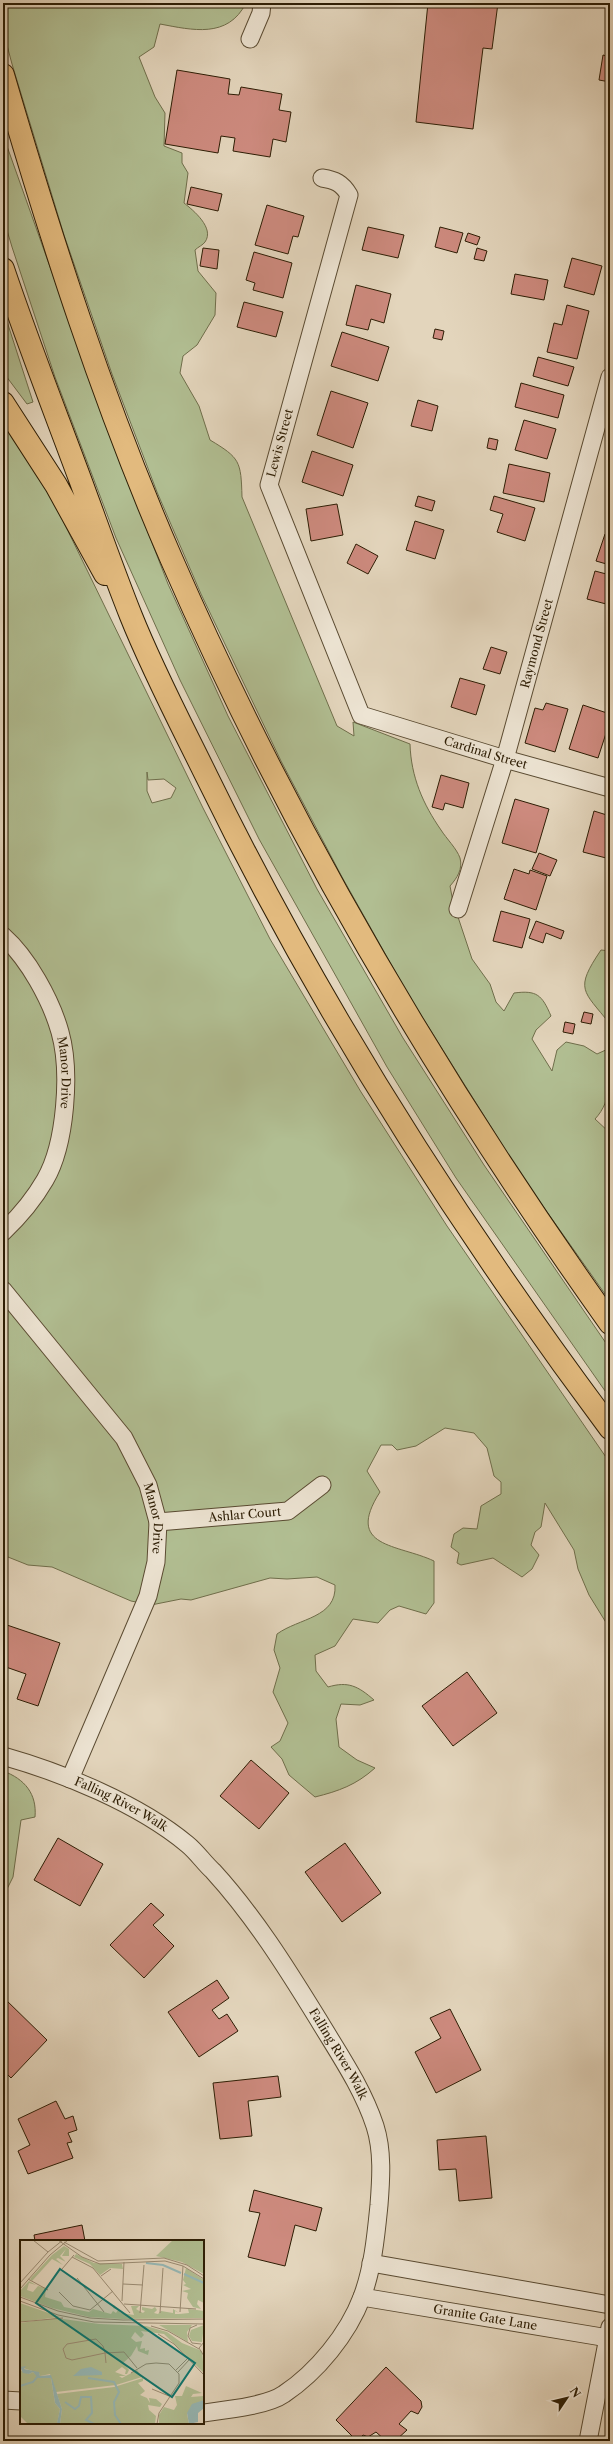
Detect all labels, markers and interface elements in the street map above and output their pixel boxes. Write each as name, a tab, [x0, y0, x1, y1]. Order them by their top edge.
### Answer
street label: Lewis Street	[263, 406, 296, 479]
street label: Raymond Street	[517, 596, 556, 690]
street label: Cardinal Street	[442, 733, 530, 772]
street label: Manor Drive	[54, 1035, 74, 1110]
street label: Manor Drive	[141, 1481, 166, 1555]
street label: Ashlar Court	[207, 1504, 282, 1525]
street label: Falling River Walk	[72, 1773, 172, 1835]
street label: Falling River Walk	[306, 2005, 372, 2103]
inset map	[20, 2240, 204, 2424]
street label: Granite Gate Lane	[432, 2301, 539, 2333]
north arrow	[547, 2378, 587, 2418]
text: N	[567, 2384, 584, 2401]

